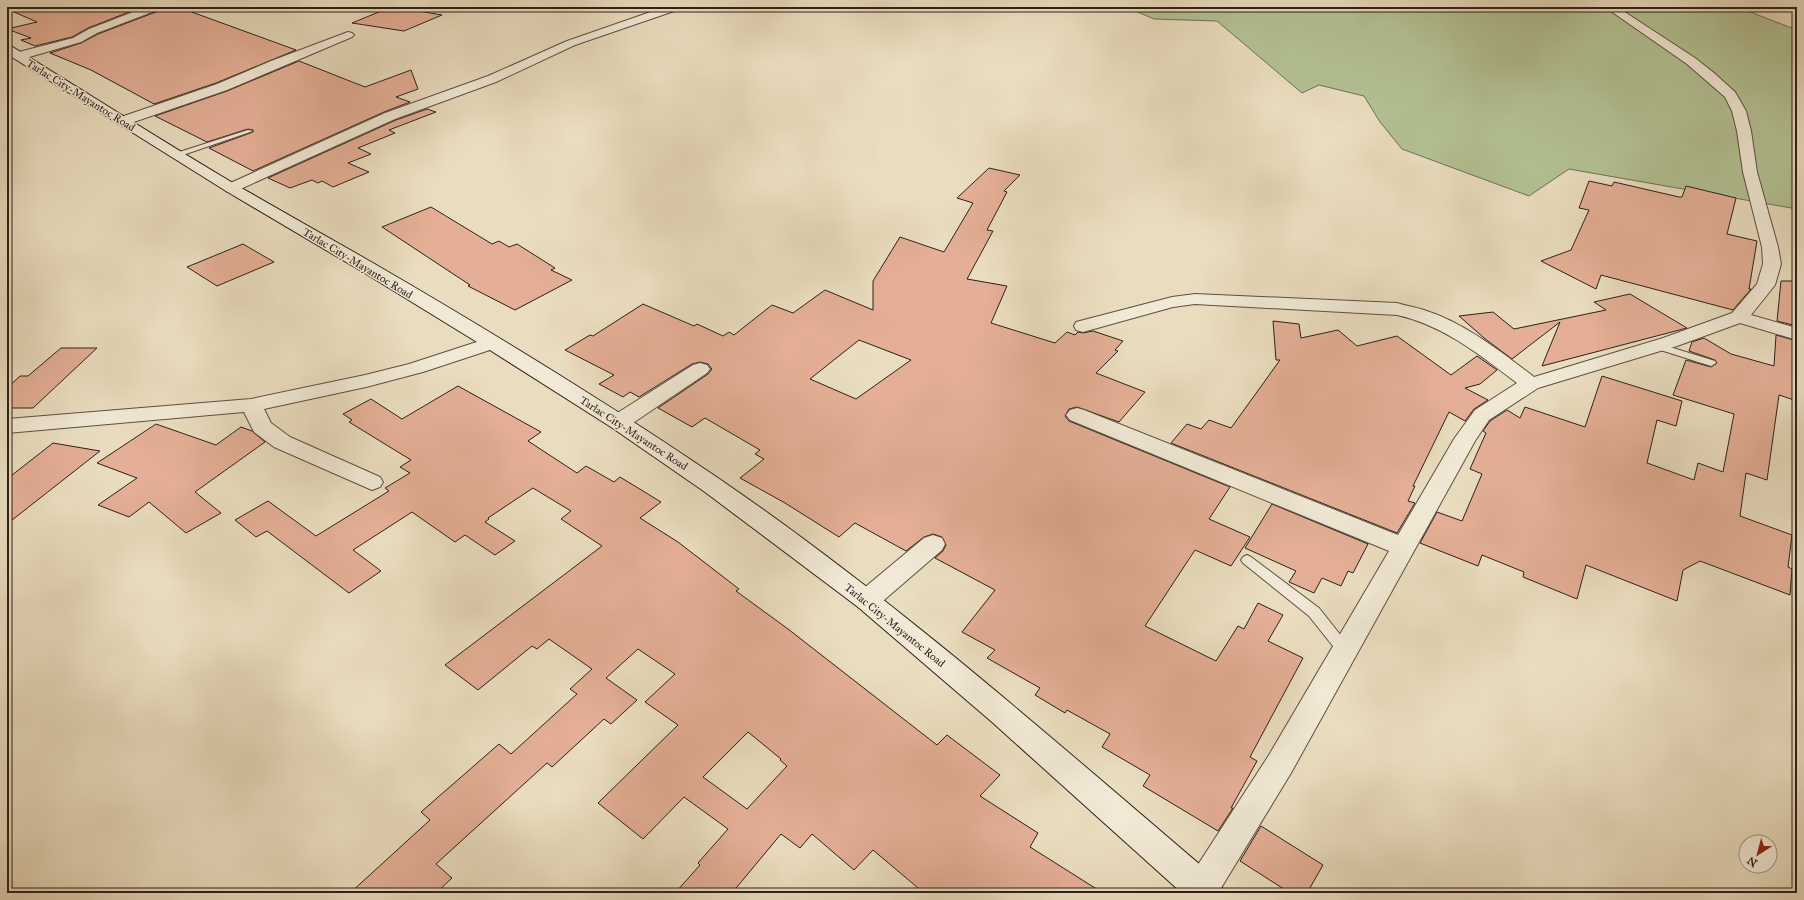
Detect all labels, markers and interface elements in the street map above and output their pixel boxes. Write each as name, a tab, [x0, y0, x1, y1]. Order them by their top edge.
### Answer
street label: Tarlac City-Mayantoc Road	[24, 57, 138, 135]
street label: Tarlac City-Mayantoc Road	[301, 225, 415, 302]
street label: Tarlac City-Mayantoc Road	[577, 394, 690, 473]
street label: Tarlac City-Mayantoc Road	[842, 581, 948, 670]
north arrow	[1738, 834, 1778, 874]
text: N	[1744, 853, 1760, 870]

